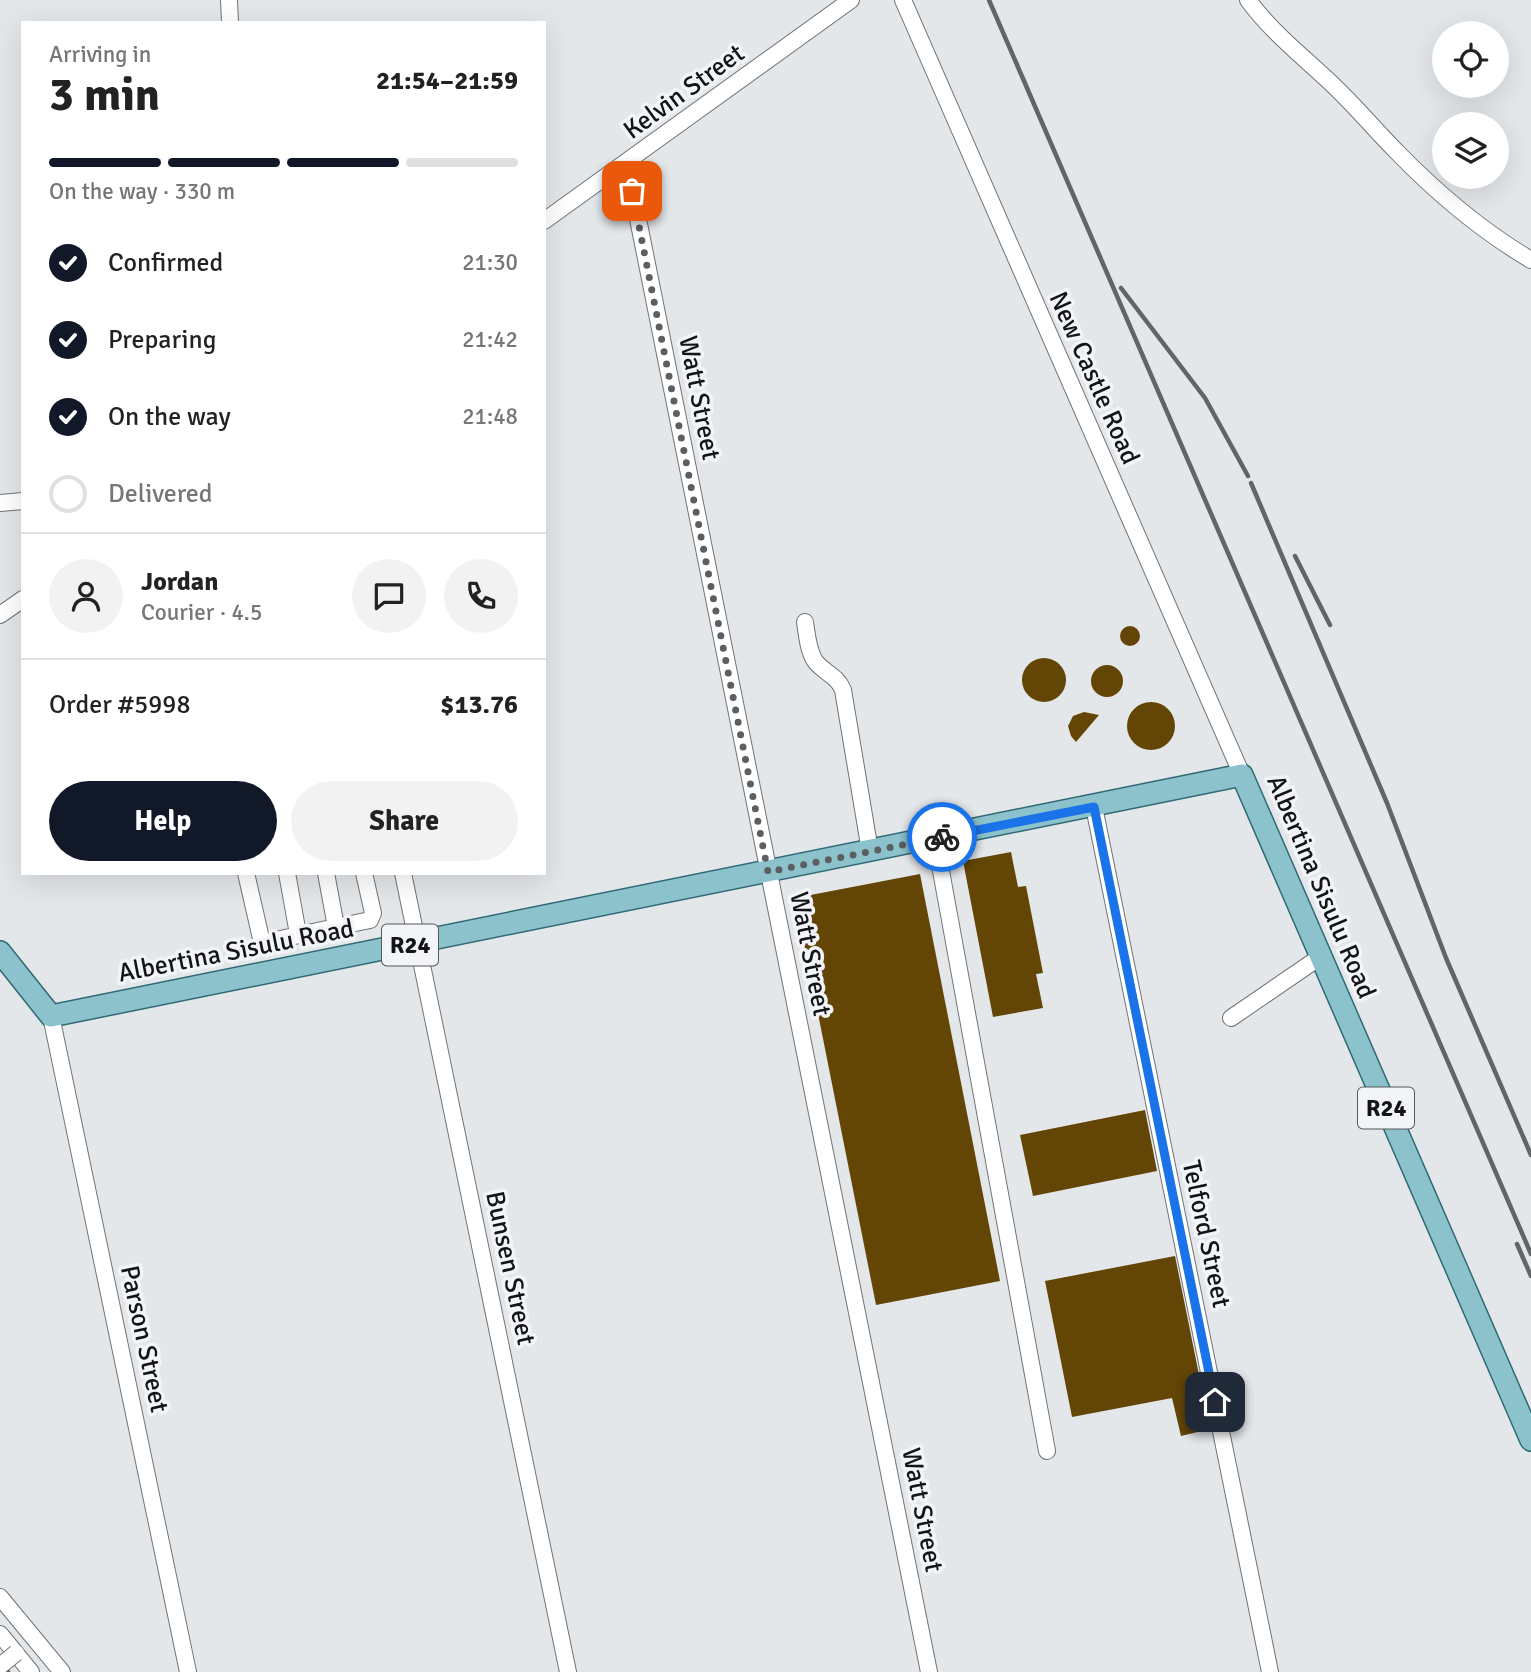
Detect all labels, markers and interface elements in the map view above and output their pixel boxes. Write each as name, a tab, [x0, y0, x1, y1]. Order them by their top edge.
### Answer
map controls	[1432, 21, 1509, 189]
button: locate	[1432, 21, 1509, 98]
street label: Kelvin Street	[617, 37, 751, 147]
text: Arriving in	[49, 40, 151, 69]
text: 21:54–21:59	[376, 65, 518, 97]
text: 3 min	[49, 67, 160, 123]
button: layers	[1432, 112, 1509, 189]
pin	[602, 161, 662, 221]
icon: bag	[613, 172, 651, 210]
text: On the way · 330 m	[49, 177, 235, 206]
icon: check	[49, 244, 87, 282]
text: Confirmed	[108, 247, 223, 279]
text: 21:30	[462, 248, 518, 277]
street label: New Castle Road	[1042, 287, 1146, 469]
icon: check	[49, 321, 87, 359]
text: Preparing	[108, 324, 216, 356]
text: 21:42	[462, 325, 518, 354]
street label: Watt Street	[671, 333, 727, 463]
icon: check	[49, 398, 87, 436]
text: On the way	[108, 401, 231, 433]
text: 21:48	[462, 402, 518, 431]
text: Delivered	[108, 478, 213, 510]
button: person	[49, 559, 123, 633]
button: chat	[352, 559, 426, 633]
button: phone	[444, 559, 518, 633]
text: Jordan	[141, 566, 218, 598]
text: Courier · 4.5	[141, 598, 262, 627]
text: Order #5998	[49, 689, 190, 721]
text: $13.76	[440, 689, 518, 721]
street label: Albertina Sisulu Road	[1259, 770, 1383, 1004]
button: Help	[49, 781, 277, 861]
button: Share	[291, 781, 518, 861]
courier	[907, 802, 977, 872]
icon: bike	[923, 818, 961, 856]
street label: Watt Street	[782, 889, 838, 1019]
street label: Albertina Sisulu Road	[115, 912, 357, 990]
road number: R24	[382, 925, 438, 965]
road number: R24	[1358, 1088, 1414, 1128]
street label: Telford Street	[1175, 1157, 1237, 1311]
street label: Bunsen Street	[478, 1188, 542, 1348]
street label: Parson Street	[113, 1263, 175, 1415]
pin	[1185, 1372, 1245, 1432]
icon: home	[1196, 1383, 1234, 1421]
street label: Watt Street	[894, 1445, 950, 1575]

